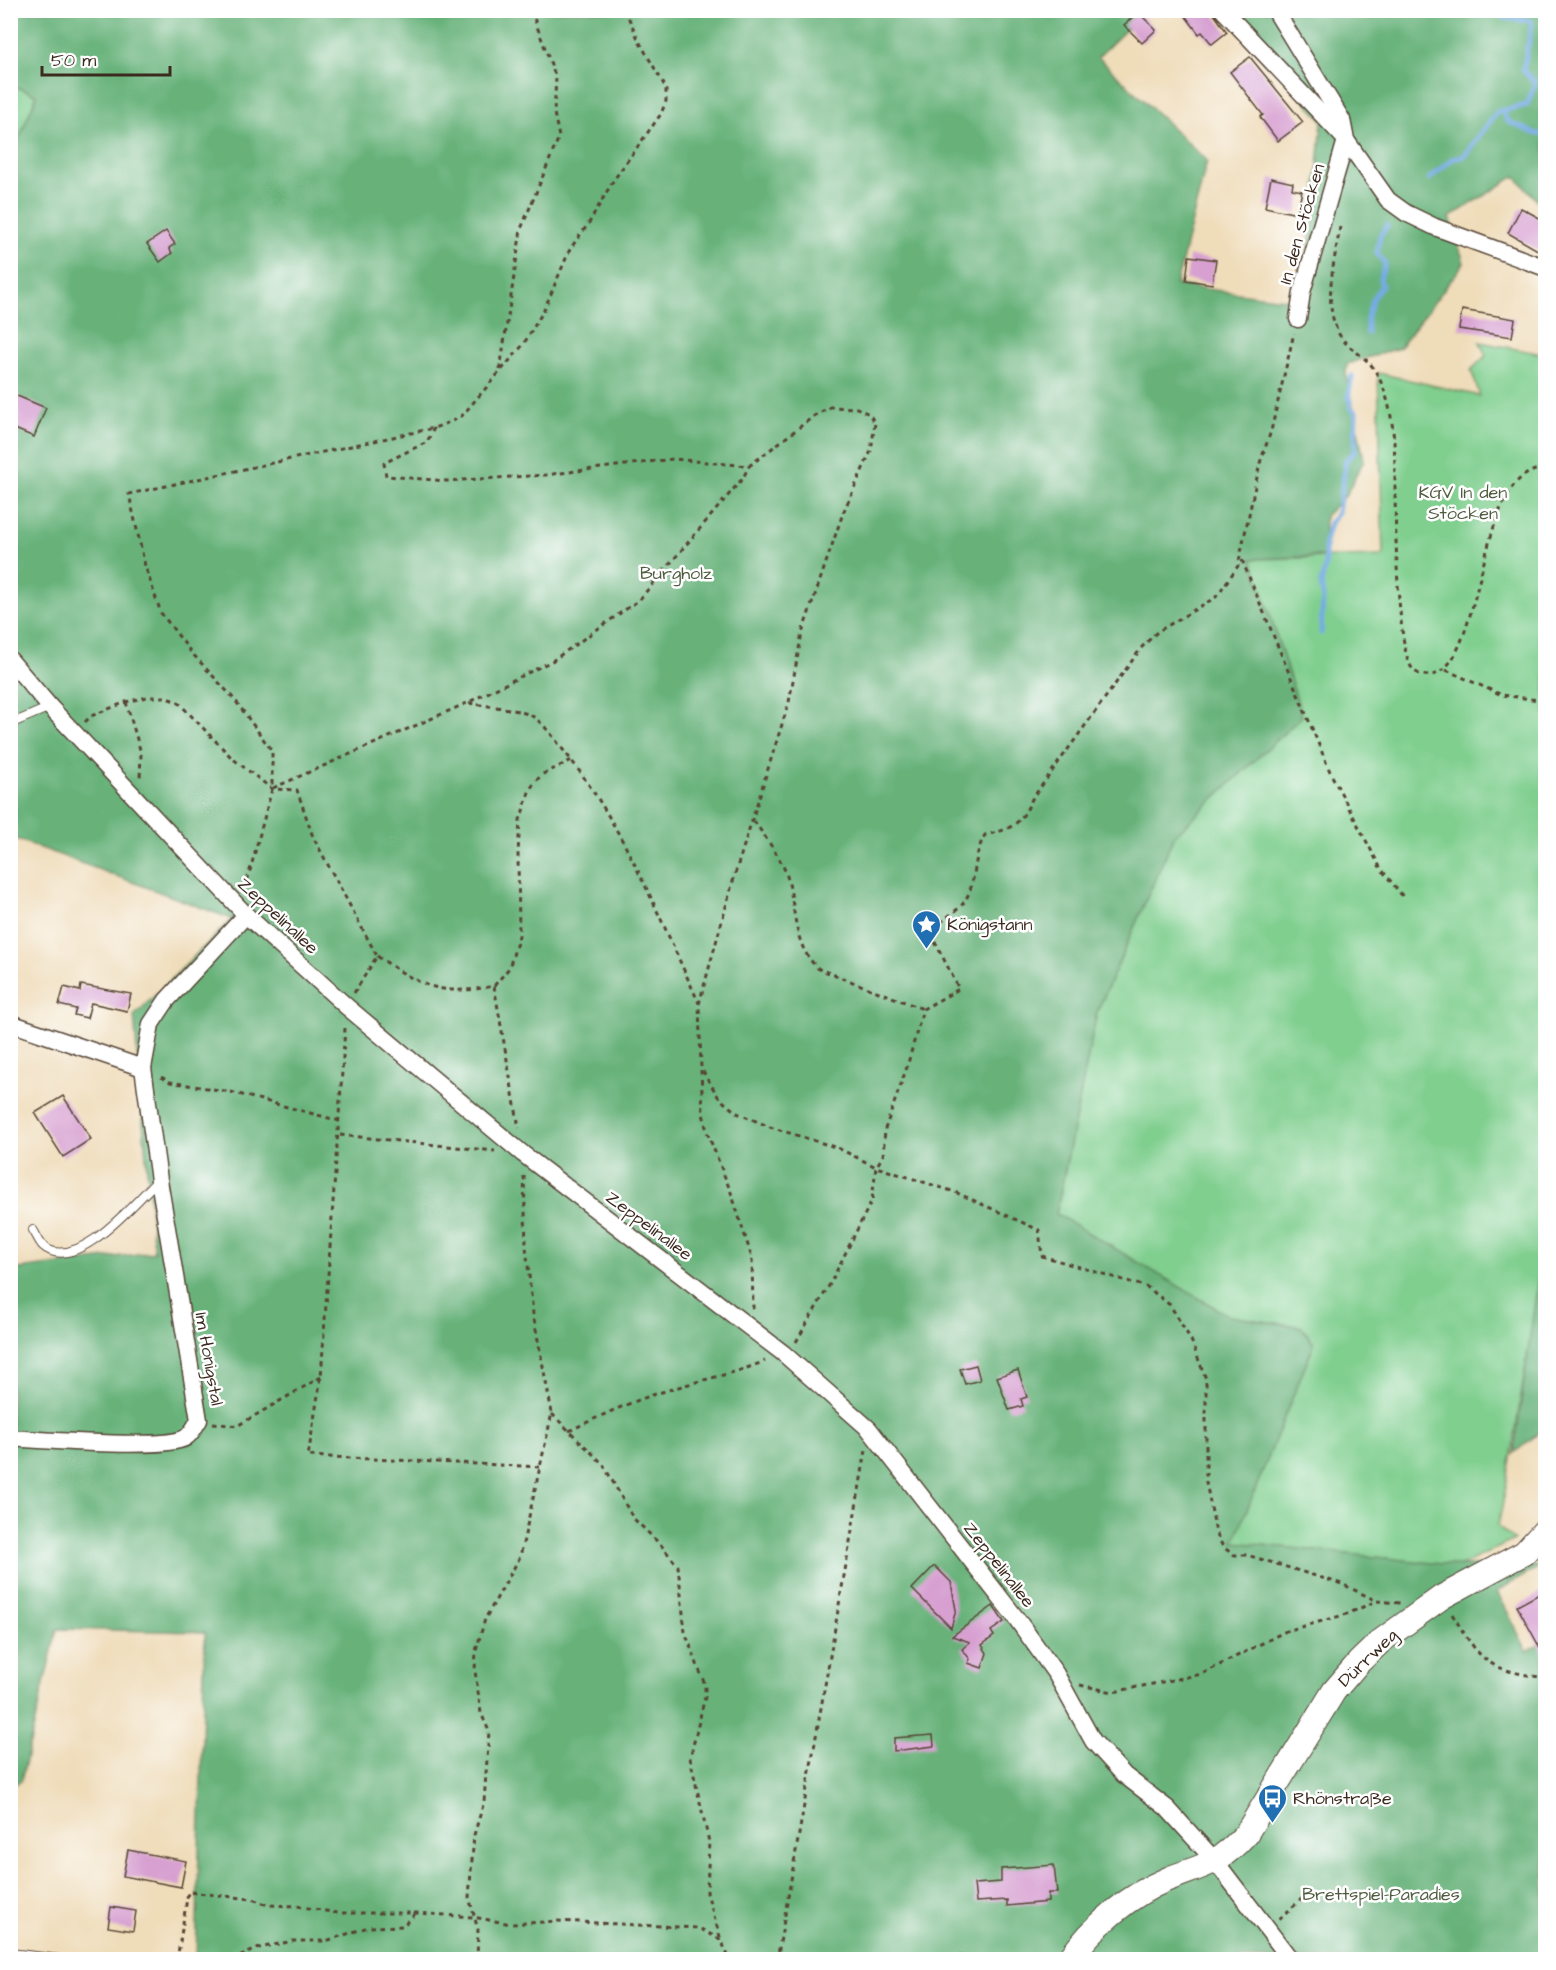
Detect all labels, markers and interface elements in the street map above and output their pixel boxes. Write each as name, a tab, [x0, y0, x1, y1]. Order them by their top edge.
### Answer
scale bar	[42, 39, 170, 77]
text: 50 m	[51, 48, 96, 73]
street label: In den Stöcken	[1273, 161, 1331, 287]
park label: KGV In den Stöcken	[1419, 480, 1507, 526]
park label: Burgholz	[640, 561, 712, 587]
street label: Zeppelinallee	[232, 872, 324, 960]
place icon: Königstann	[910, 908, 942, 950]
place label: Königstann	[947, 912, 1033, 938]
street label: Zeppelinallee	[601, 1185, 698, 1267]
street label: Im Honigstal	[188, 1310, 230, 1408]
street label: Zeppelinallee	[958, 1517, 1041, 1613]
street label: Dürrweg	[1333, 1623, 1404, 1694]
bus stop icon: Rhönstraße	[1256, 1782, 1288, 1824]
place label: Rhönstraße	[1293, 1786, 1392, 1811]
park label: Brettspiel-Paradies	[1302, 1882, 1460, 1907]

